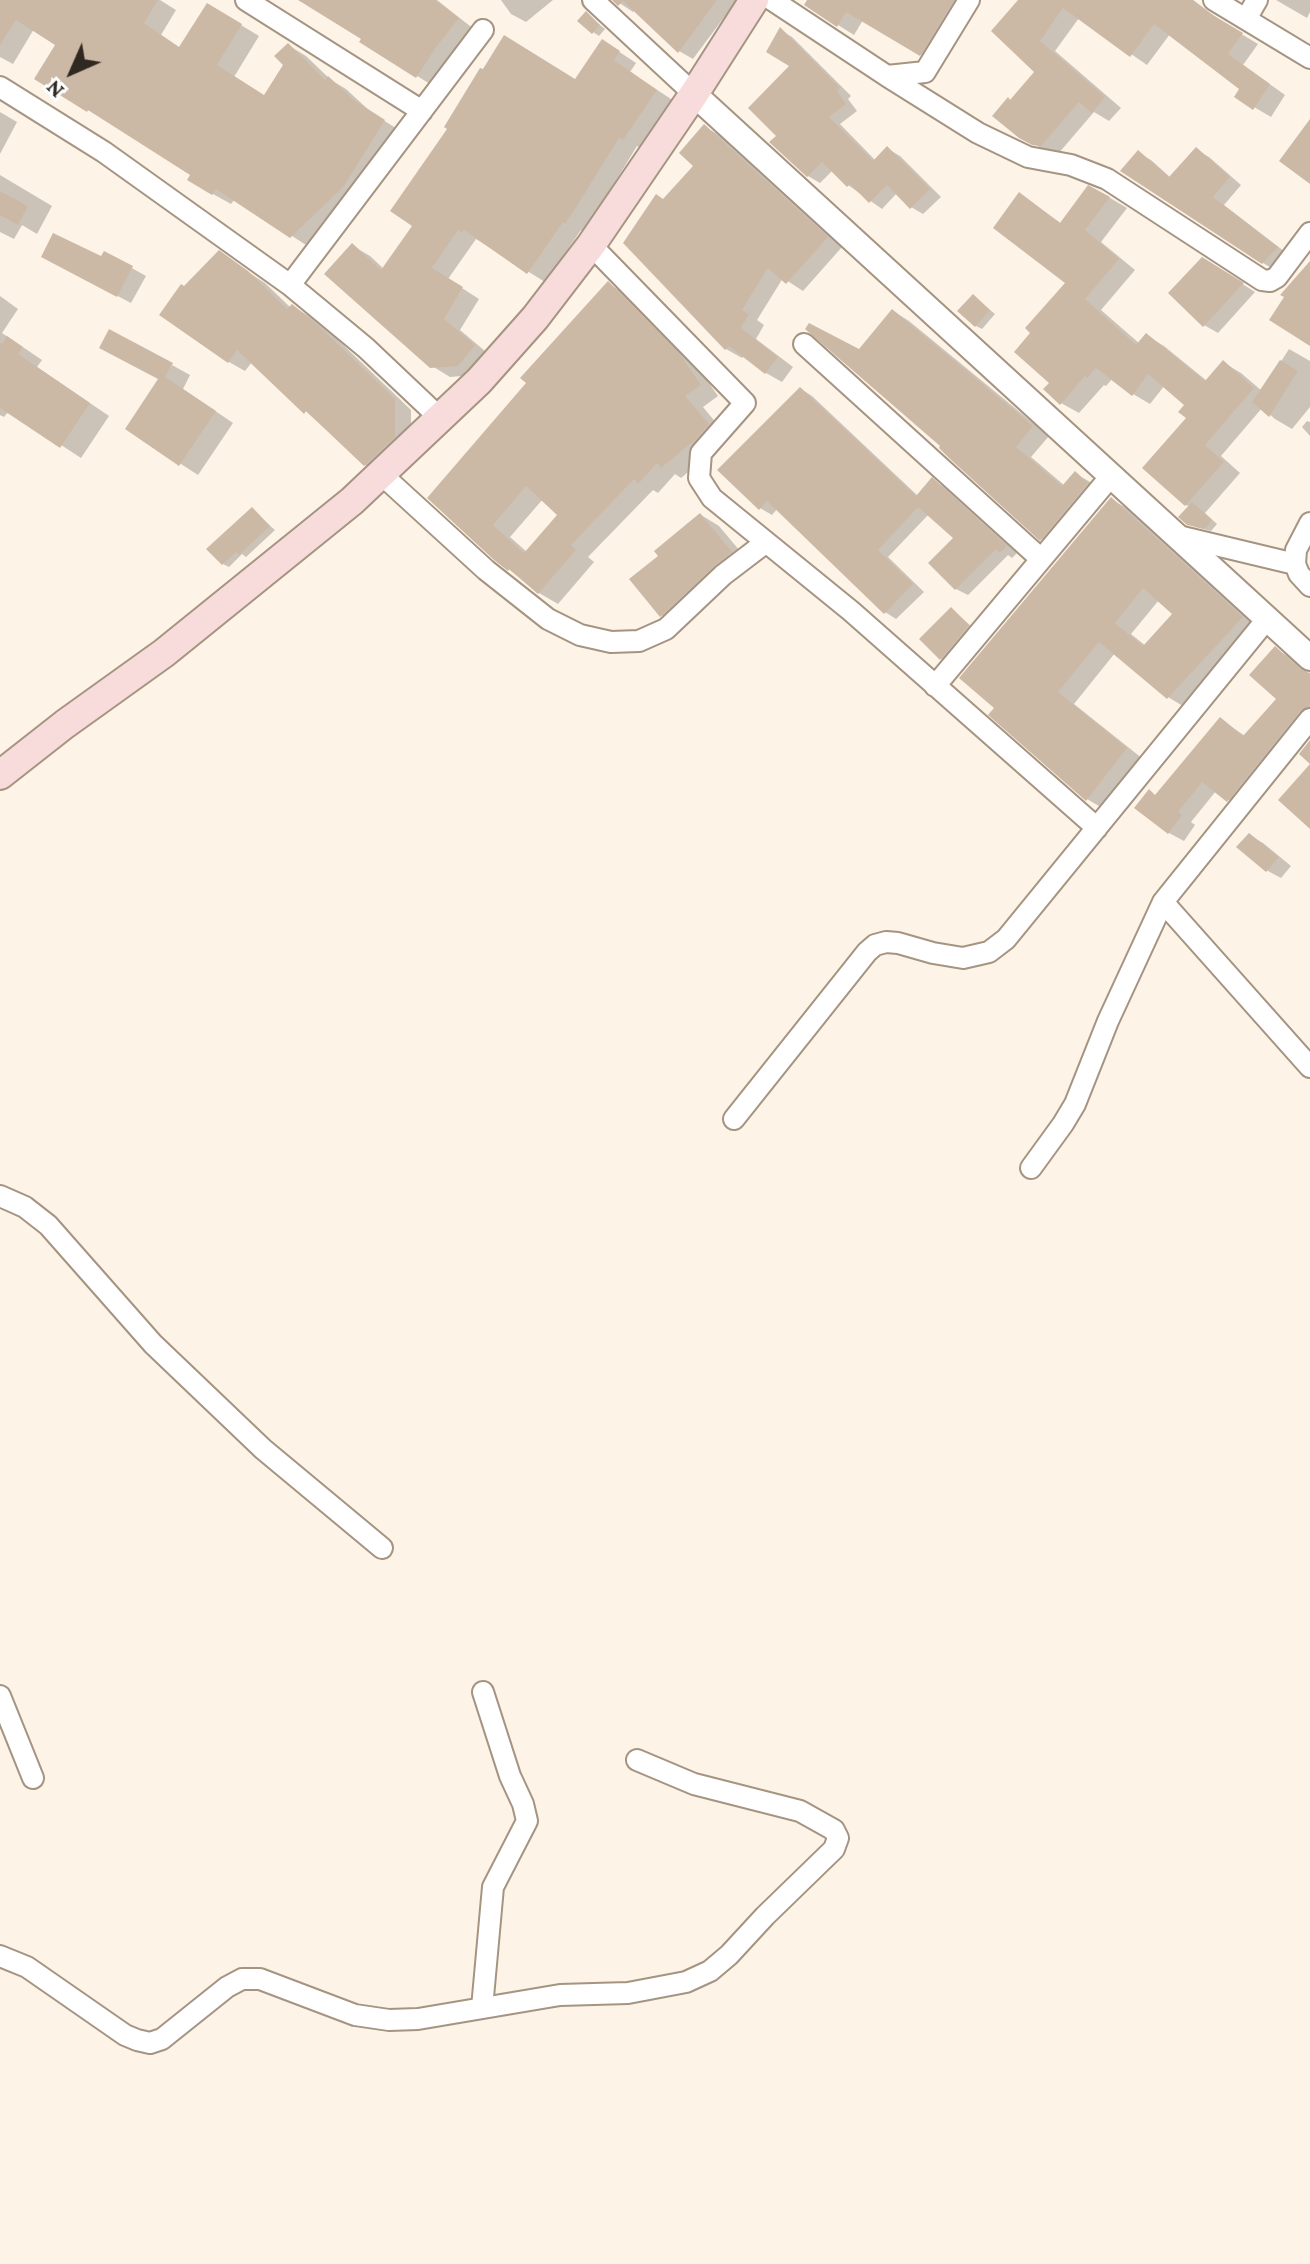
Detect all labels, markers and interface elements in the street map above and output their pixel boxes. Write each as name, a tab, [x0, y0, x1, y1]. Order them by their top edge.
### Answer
north arrow	[32, 32, 112, 112]
text: N	[41, 75, 69, 103]

